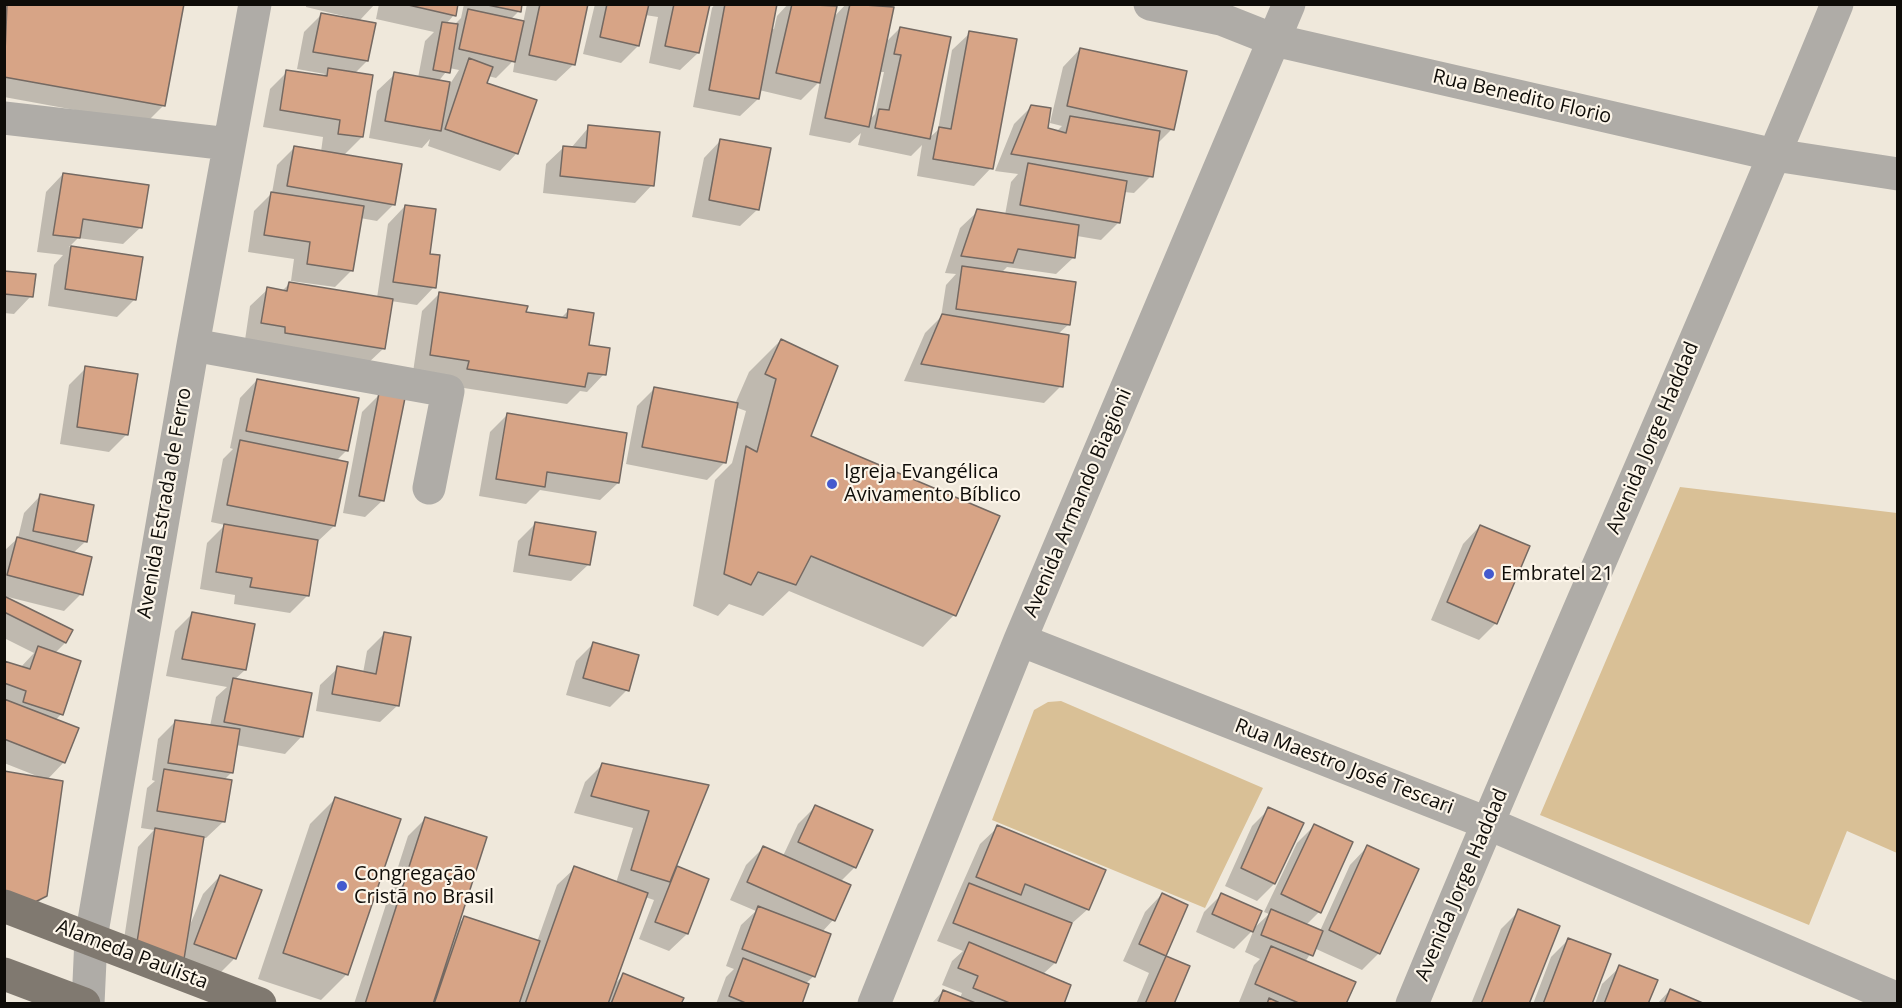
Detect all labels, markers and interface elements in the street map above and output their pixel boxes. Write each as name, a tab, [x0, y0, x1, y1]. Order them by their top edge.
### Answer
street label: Rua Benedito Florio	[1430, 65, 1614, 129]
street label: Avenida Jorge Haddad	[1602, 338, 1704, 538]
street label: Avenida Armando Biagioni	[1019, 385, 1137, 621]
street label: Avenida Estrada de Ferro	[133, 386, 197, 620]
place label: Igreja Evangélica Avivamento Bíblico	[844, 460, 1021, 507]
marker: Igreja Evangélica Avivamento Bíblico	[825, 477, 839, 491]
place label: Embratel 21	[1501, 562, 1614, 586]
marker: Embratel 21	[1482, 567, 1496, 581]
street label: Rua Maestro José Tescari	[1231, 714, 1457, 820]
street label: Avenida Jorge Haddad	[1411, 785, 1513, 985]
place label: Congregação Cristã no Brasil	[354, 862, 494, 909]
marker: Congregação Cristã no Brasil	[335, 879, 349, 893]
street label: Alameda Paulista	[53, 915, 211, 995]

